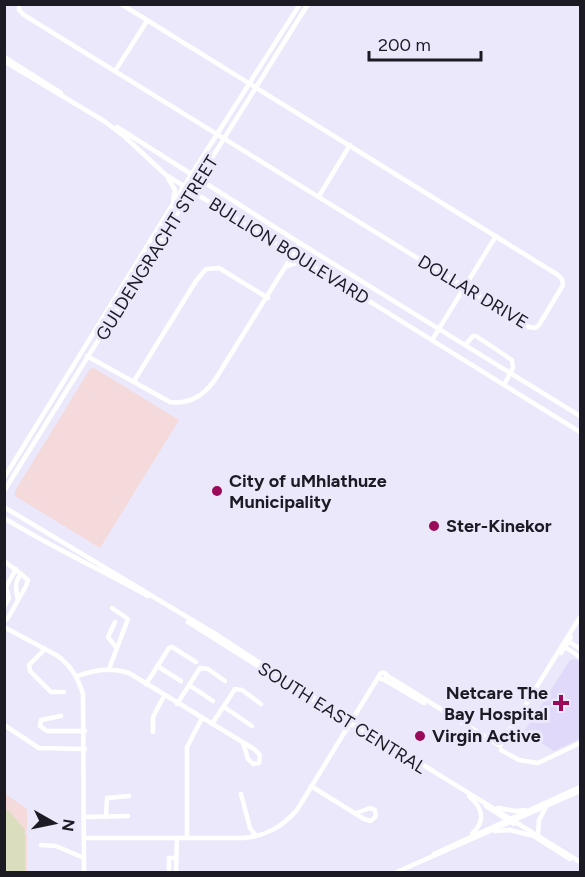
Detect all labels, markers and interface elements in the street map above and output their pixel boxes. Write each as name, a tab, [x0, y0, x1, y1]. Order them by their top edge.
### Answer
scale bar	[369, 24, 482, 62]
text: 200 m	[378, 34, 431, 56]
street label: GULDENGRACHT STREET	[91, 151, 223, 345]
street label: BULLION BOULEVARD	[205, 193, 373, 309]
street label: DOLLAR DRIVE	[414, 250, 532, 334]
place label: City of uMhlathuze Municipality	[229, 470, 387, 513]
marker: City of uMhlathuze Municipality	[210, 484, 224, 498]
place label: Ster-Kinekor	[446, 515, 552, 537]
marker: Ster-Kinekor	[427, 519, 441, 533]
street label: SOUTH EAST CENTRAL	[254, 657, 431, 779]
place label: Netcare The Bay Hospital	[444, 682, 548, 725]
marker: Netcare The Bay Hospital	[552, 694, 570, 712]
place label: Virgin Active	[432, 725, 541, 747]
marker: Virgin Active	[413, 729, 427, 743]
north arrow	[24, 793, 84, 853]
text: N	[58, 818, 79, 833]

